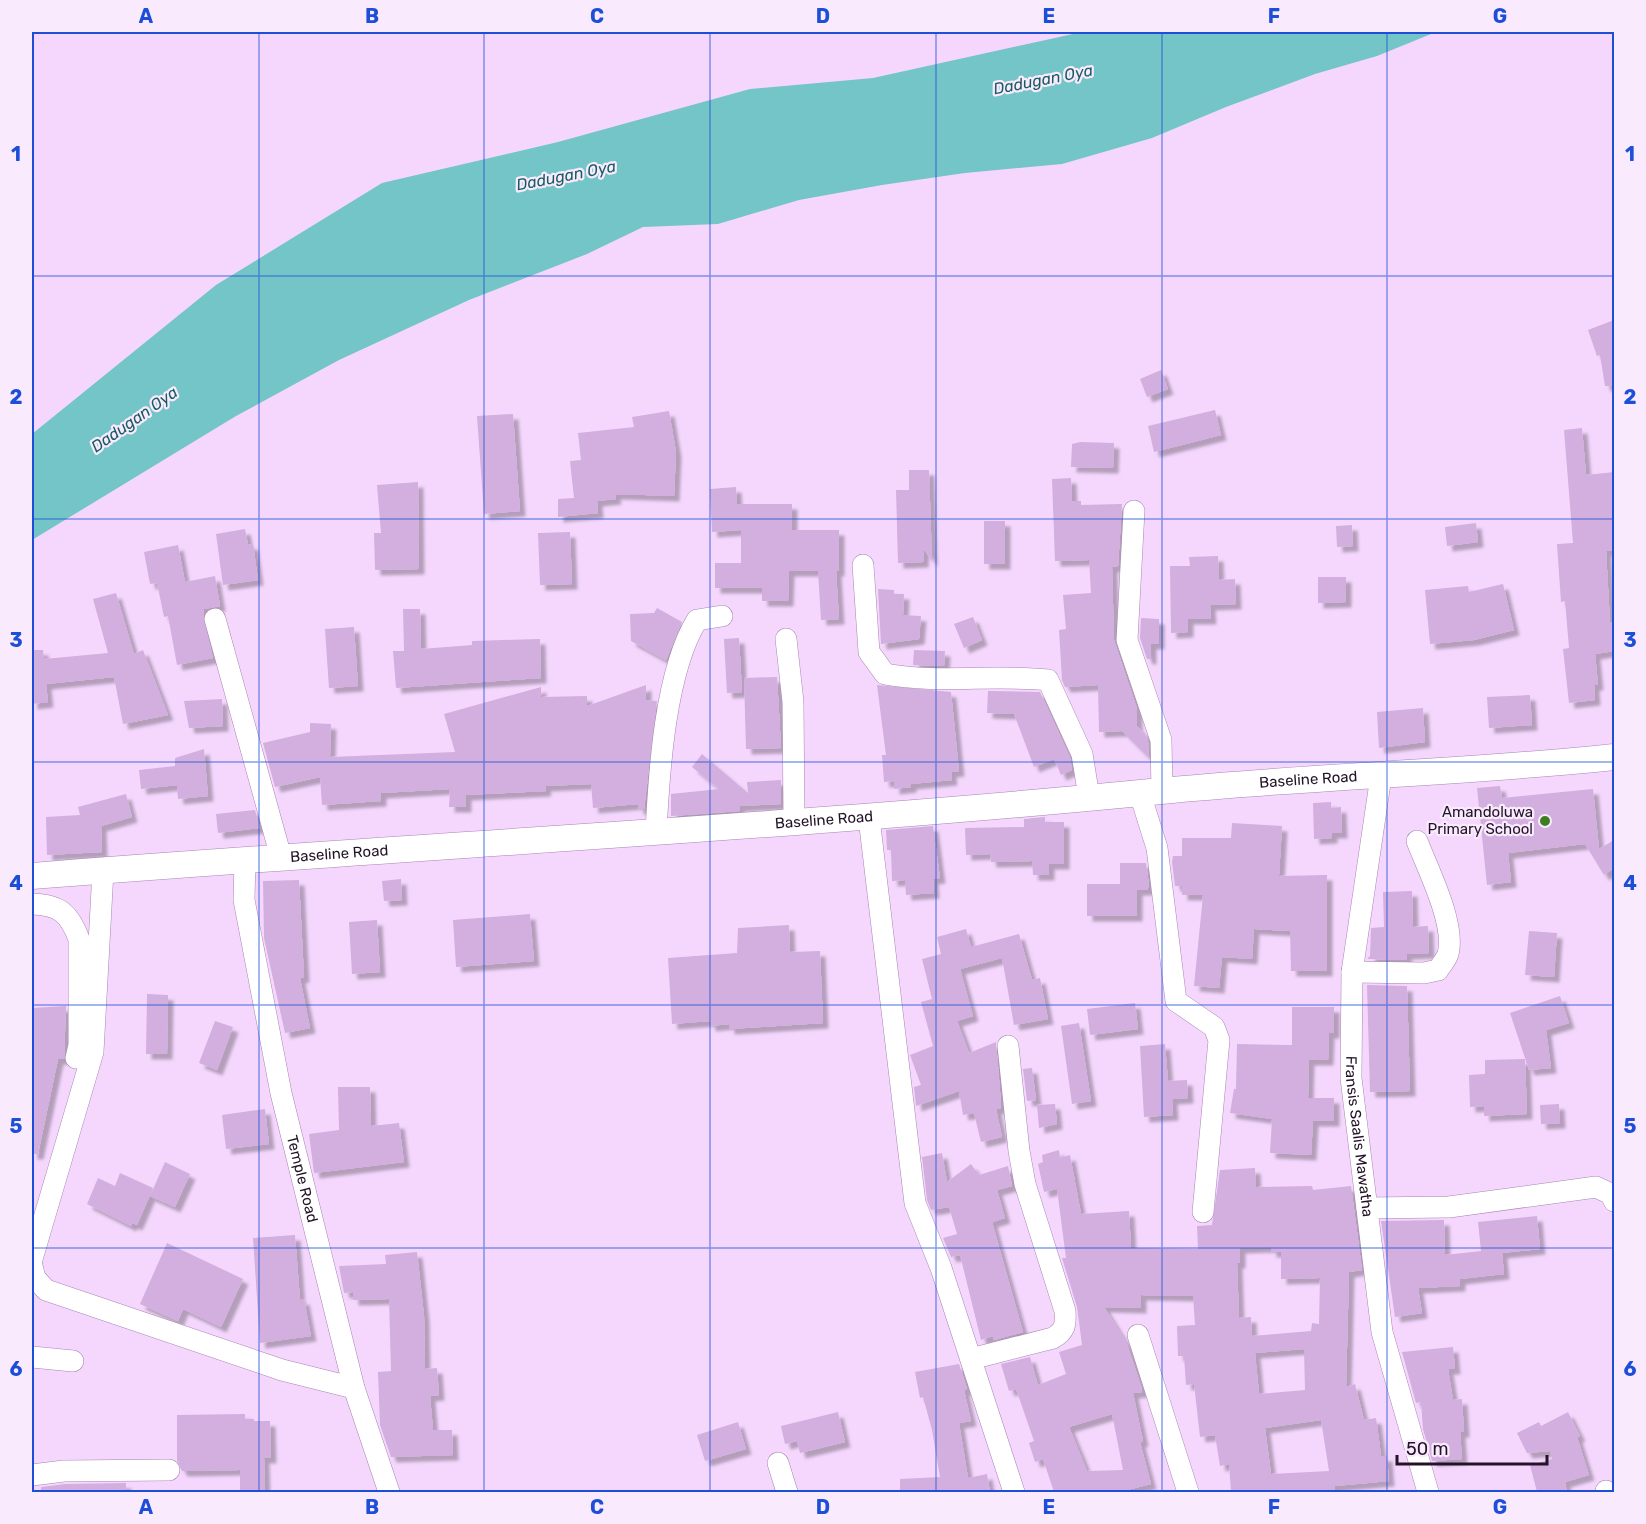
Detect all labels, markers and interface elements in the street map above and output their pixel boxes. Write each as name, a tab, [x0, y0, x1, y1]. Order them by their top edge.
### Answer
text: A	[139, 4, 154, 28]
text: B	[365, 4, 379, 28]
text: C	[590, 4, 604, 28]
text: D	[816, 4, 830, 28]
text: E	[1043, 4, 1055, 28]
text: F	[1268, 4, 1280, 28]
text: G	[1493, 4, 1507, 28]
water label: Dadugan Oya	[992, 61, 1095, 98]
text: 1	[11, 142, 21, 166]
text: 1	[1625, 142, 1635, 166]
water label: Dadugan Oya	[515, 157, 618, 194]
water label: Dadugan Oya	[87, 383, 181, 456]
text: 2	[10, 385, 23, 409]
text: 2	[1624, 385, 1637, 409]
text: 3	[9, 628, 23, 652]
text: 3	[1623, 628, 1637, 652]
street label: Baseline Road	[1259, 767, 1358, 792]
place label: Amandoluwa Primary School	[1428, 803, 1533, 838]
street label: Baseline Road	[774, 807, 874, 833]
marker: Amandoluwa Primary School	[1538, 814, 1552, 828]
street label: Baseline Road	[289, 841, 389, 866]
text: 4	[9, 871, 23, 895]
text: 4	[1623, 871, 1637, 895]
street label: Fransis Saalis Mawatha	[1342, 1056, 1377, 1218]
text: 5	[10, 1114, 23, 1138]
text: 5	[1624, 1114, 1637, 1138]
street label: Temple Road	[283, 1133, 322, 1224]
text: 6	[9, 1357, 23, 1381]
text: 6	[1623, 1357, 1637, 1381]
scale bar	[1397, 1428, 1547, 1466]
text: 50 m	[1406, 1438, 1449, 1460]
text: A	[139, 1495, 154, 1519]
text: B	[365, 1495, 379, 1519]
text: C	[590, 1495, 604, 1519]
text: D	[816, 1495, 830, 1519]
text: E	[1043, 1495, 1055, 1519]
text: F	[1268, 1495, 1280, 1519]
text: G	[1493, 1495, 1507, 1519]

